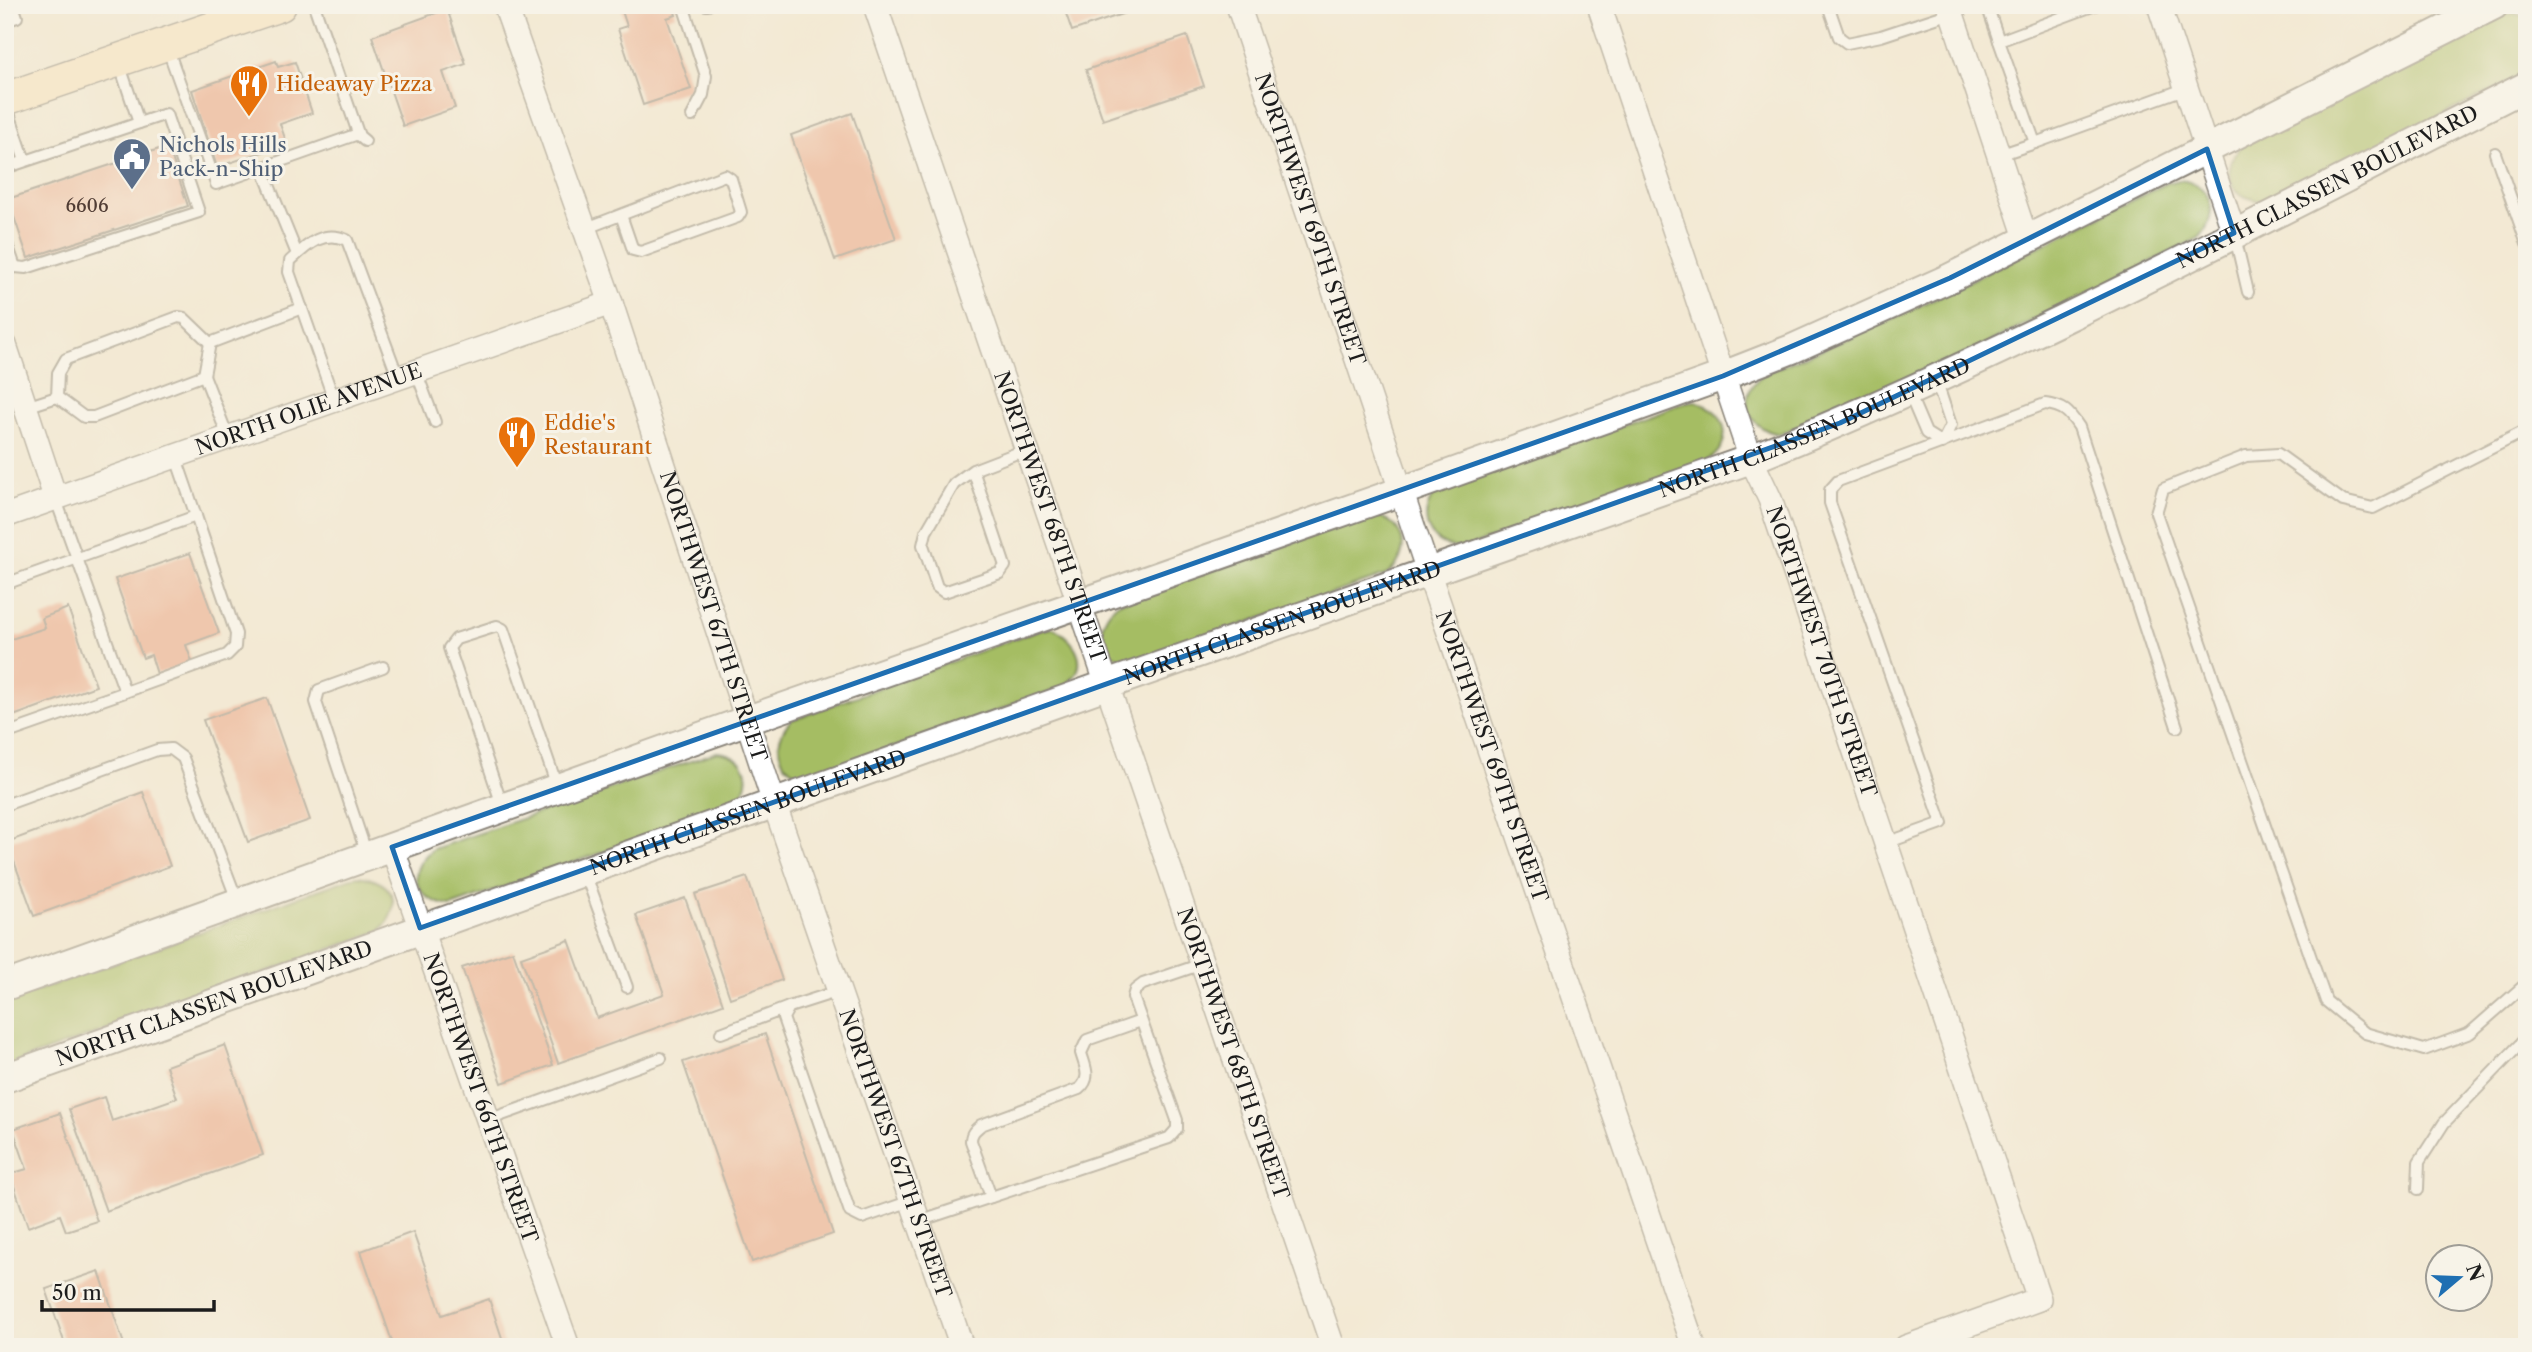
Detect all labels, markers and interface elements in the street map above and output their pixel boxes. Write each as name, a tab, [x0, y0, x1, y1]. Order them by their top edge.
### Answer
restaurant icon: Hideaway Pizza	[228, 63, 270, 118]
street label: NORTHWEST 69TH STREET	[1250, 70, 1371, 369]
place label: Hideaway Pizza	[276, 71, 433, 96]
street label: NORTH CLASSEN BOULEVARD	[2172, 100, 2482, 273]
place label: Nichols Hills Pack-n-Ship	[159, 132, 287, 181]
public building icon: Nichols Hills Pack-n-Ship	[111, 136, 153, 191]
house number: 6606	[65, 195, 109, 217]
street label: NORTH CLASSEN BOULEVARD	[1655, 352, 1974, 502]
street label: NORTH OLIE AVENUE	[192, 357, 425, 460]
street label: NORTHWEST 68TH STREET	[989, 368, 1112, 666]
place label: Eddie's Restaurant	[544, 410, 652, 459]
restaurant icon: Eddie's Restaurant	[496, 414, 538, 469]
street label: NORTHWEST 67TH STREET	[655, 468, 773, 765]
street label: NORTHWEST 70TH STREET	[1761, 503, 1882, 800]
street label: NORTH CLASSEN BOULEVARD	[1120, 556, 1444, 690]
street label: NORTHWEST 69TH STREET	[1431, 607, 1554, 905]
street label: NORTH CLASSEN BOULEVARD	[586, 744, 910, 880]
street label: NORTHWEST 68TH STREET	[1172, 904, 1295, 1203]
street label: NORTH CLASSEN BOULEVARD	[52, 935, 376, 1071]
street label: NORTHWEST 66TH STREET	[418, 949, 543, 1246]
street label: NORTHWEST 67TH STREET	[834, 1006, 957, 1301]
north arrow	[2424, 1244, 2494, 1314]
text: N	[2461, 1261, 2488, 1284]
scale bar	[42, 1268, 214, 1312]
text: 50 m	[52, 1280, 102, 1305]

